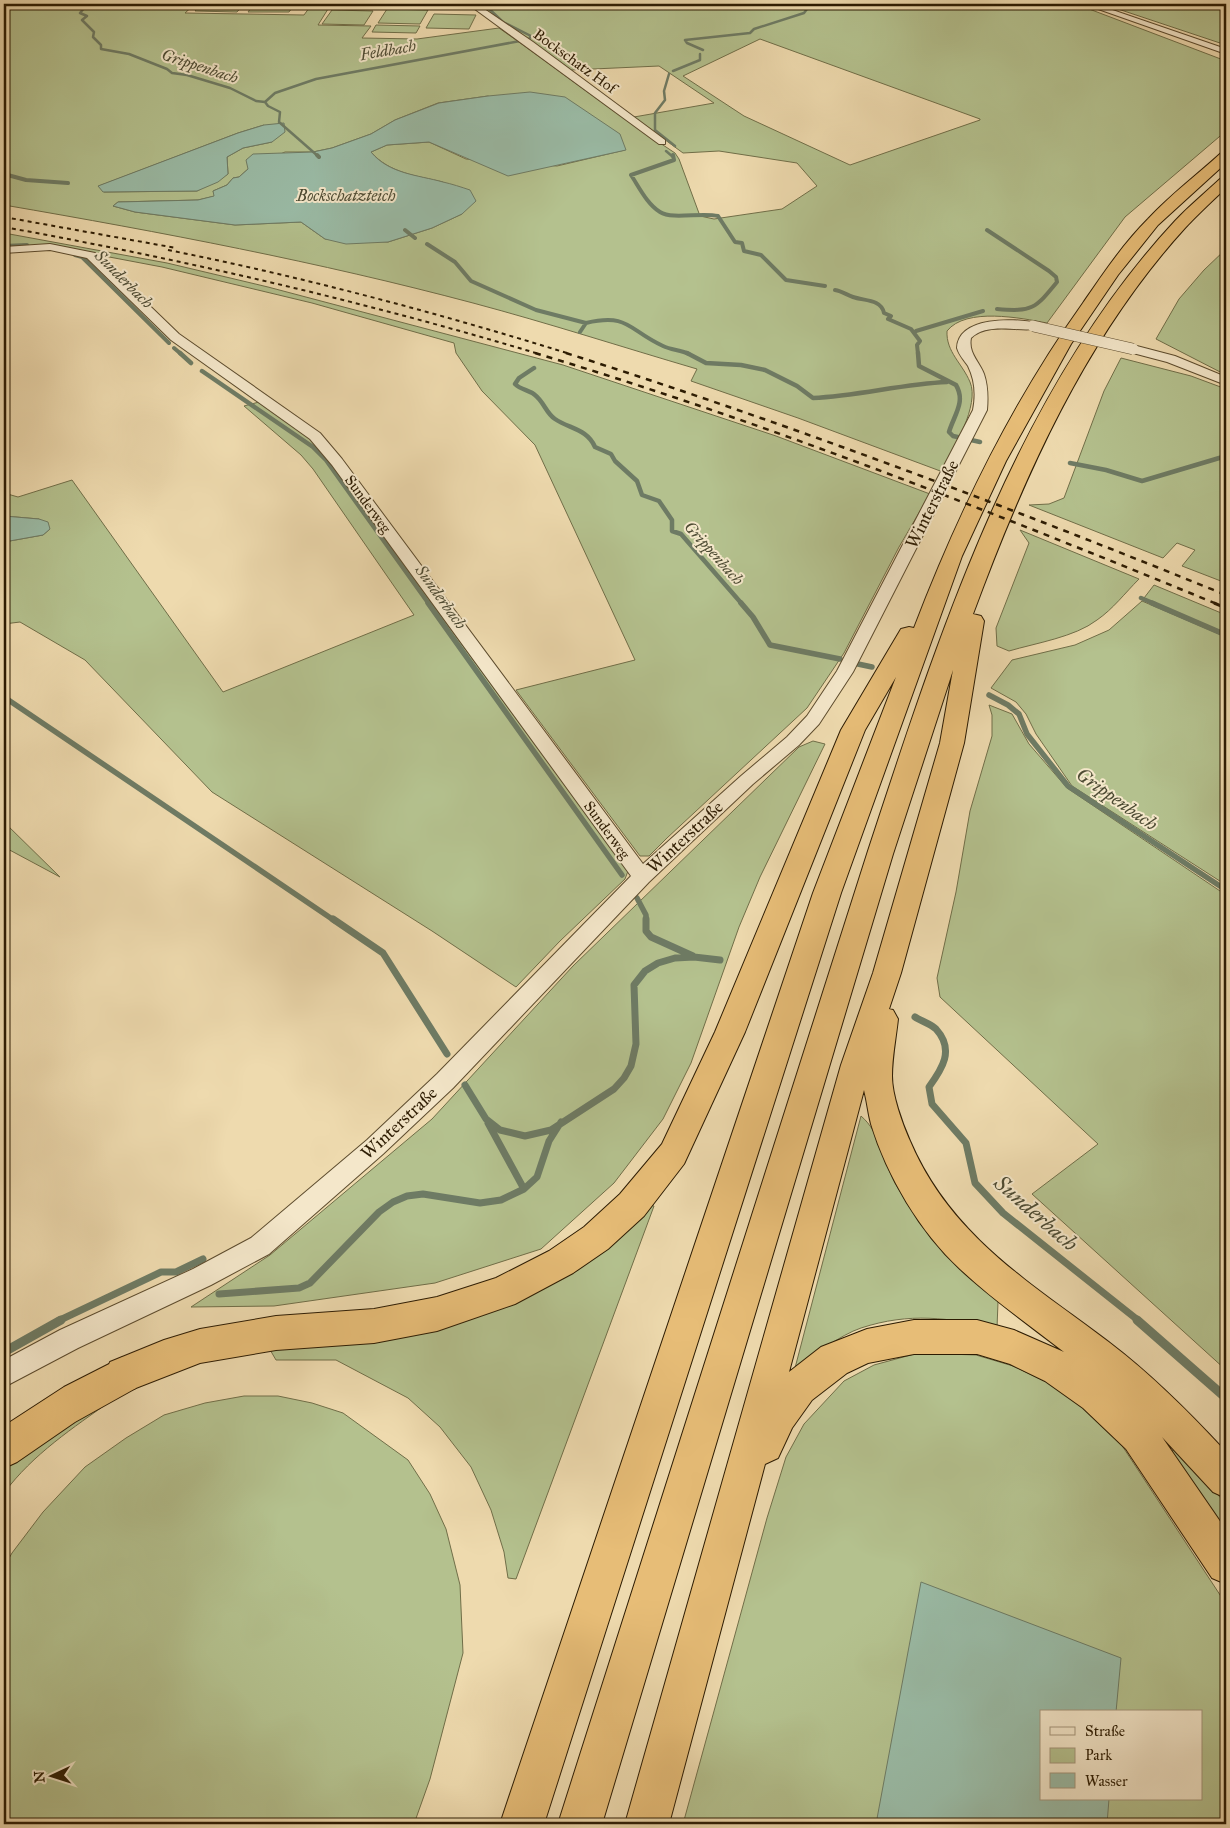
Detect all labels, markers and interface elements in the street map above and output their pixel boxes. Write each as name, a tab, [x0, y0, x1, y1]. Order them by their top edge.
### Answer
street label: Bockschatz Hof	[530, 25, 622, 99]
water label: Feldbach	[357, 36, 418, 64]
water label: Grippenbach	[159, 45, 241, 88]
water label: Bockschatzteich	[295, 186, 396, 205]
water label: Sunderbach	[90, 245, 157, 312]
street label: Winterstraße	[900, 456, 964, 552]
street label: Sunderweg	[341, 472, 396, 537]
water label: Grippenbach	[680, 517, 748, 590]
water label: Sunderbach	[411, 560, 471, 633]
water label: Grippenbach	[1071, 763, 1162, 836]
street label: Winterstraße	[642, 796, 728, 878]
street label: Sunderweg	[580, 798, 635, 863]
street label: Winterstraße	[356, 1082, 442, 1164]
water label: Sunderbach	[988, 1169, 1084, 1257]
legend	[1040, 1710, 1202, 1800]
text: Straße	[1085, 1722, 1125, 1740]
text: Park	[1085, 1746, 1112, 1764]
north arrow	[28, 1750, 78, 1800]
text: N	[31, 1770, 48, 1783]
text: Wasser	[1085, 1772, 1128, 1790]

